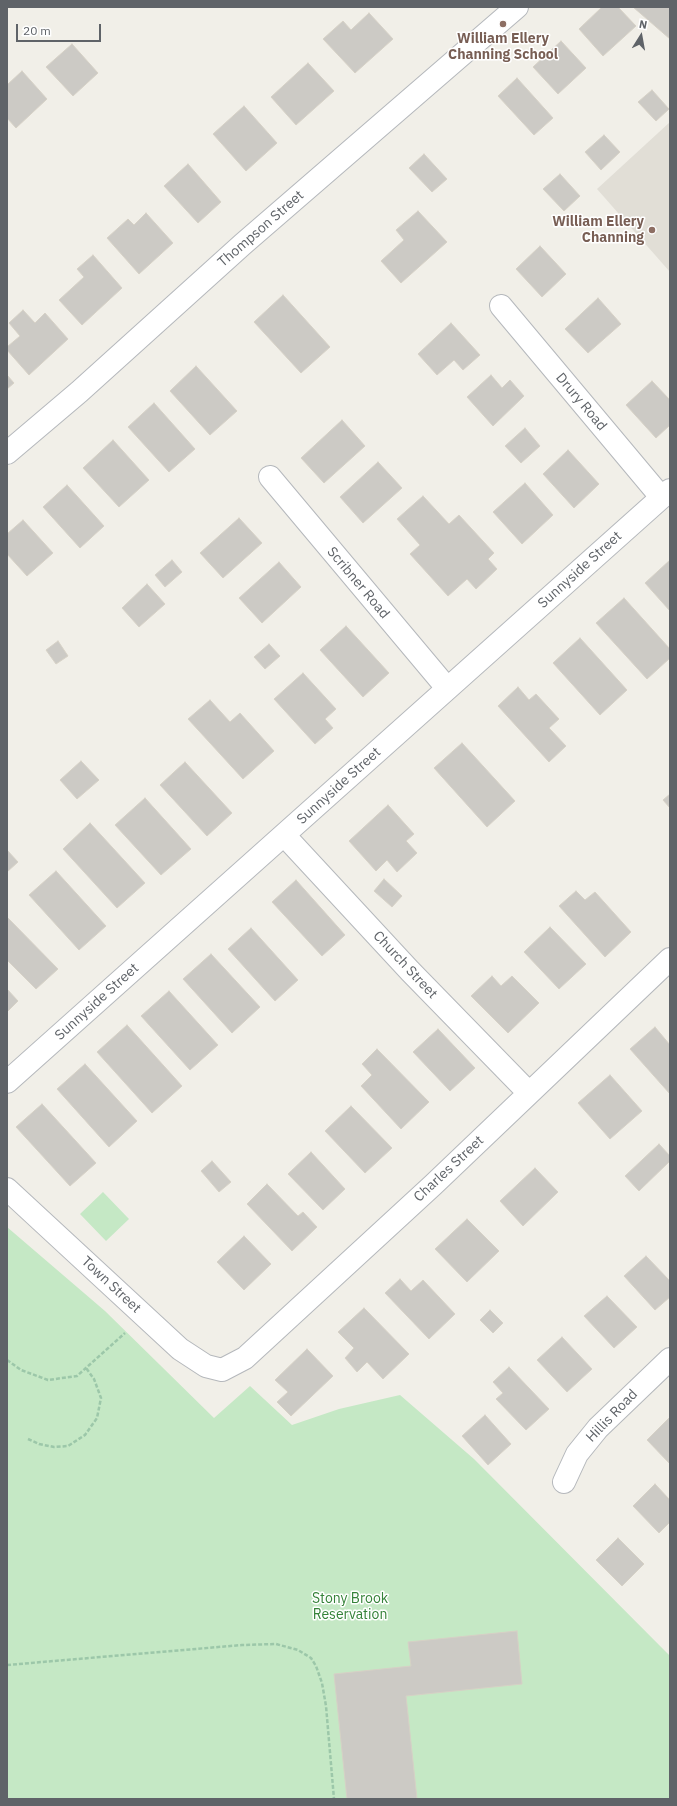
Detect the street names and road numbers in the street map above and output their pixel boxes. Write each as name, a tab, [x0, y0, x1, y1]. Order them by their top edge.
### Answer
street label: Thompson Street	[215, 187, 307, 271]
street label: Drury Road	[552, 370, 610, 434]
street label: Sunnyside Street	[535, 528, 625, 612]
street label: Scribner Road	[323, 544, 393, 622]
street label: Sunnyside Street	[294, 744, 384, 828]
street label: Church Street	[369, 928, 441, 1002]
street label: Sunnyside Street	[52, 960, 142, 1044]
street label: Charles Street	[411, 1132, 487, 1206]
street label: Town Street	[78, 1253, 144, 1317]
street label: Hillis Road	[583, 1386, 641, 1446]

